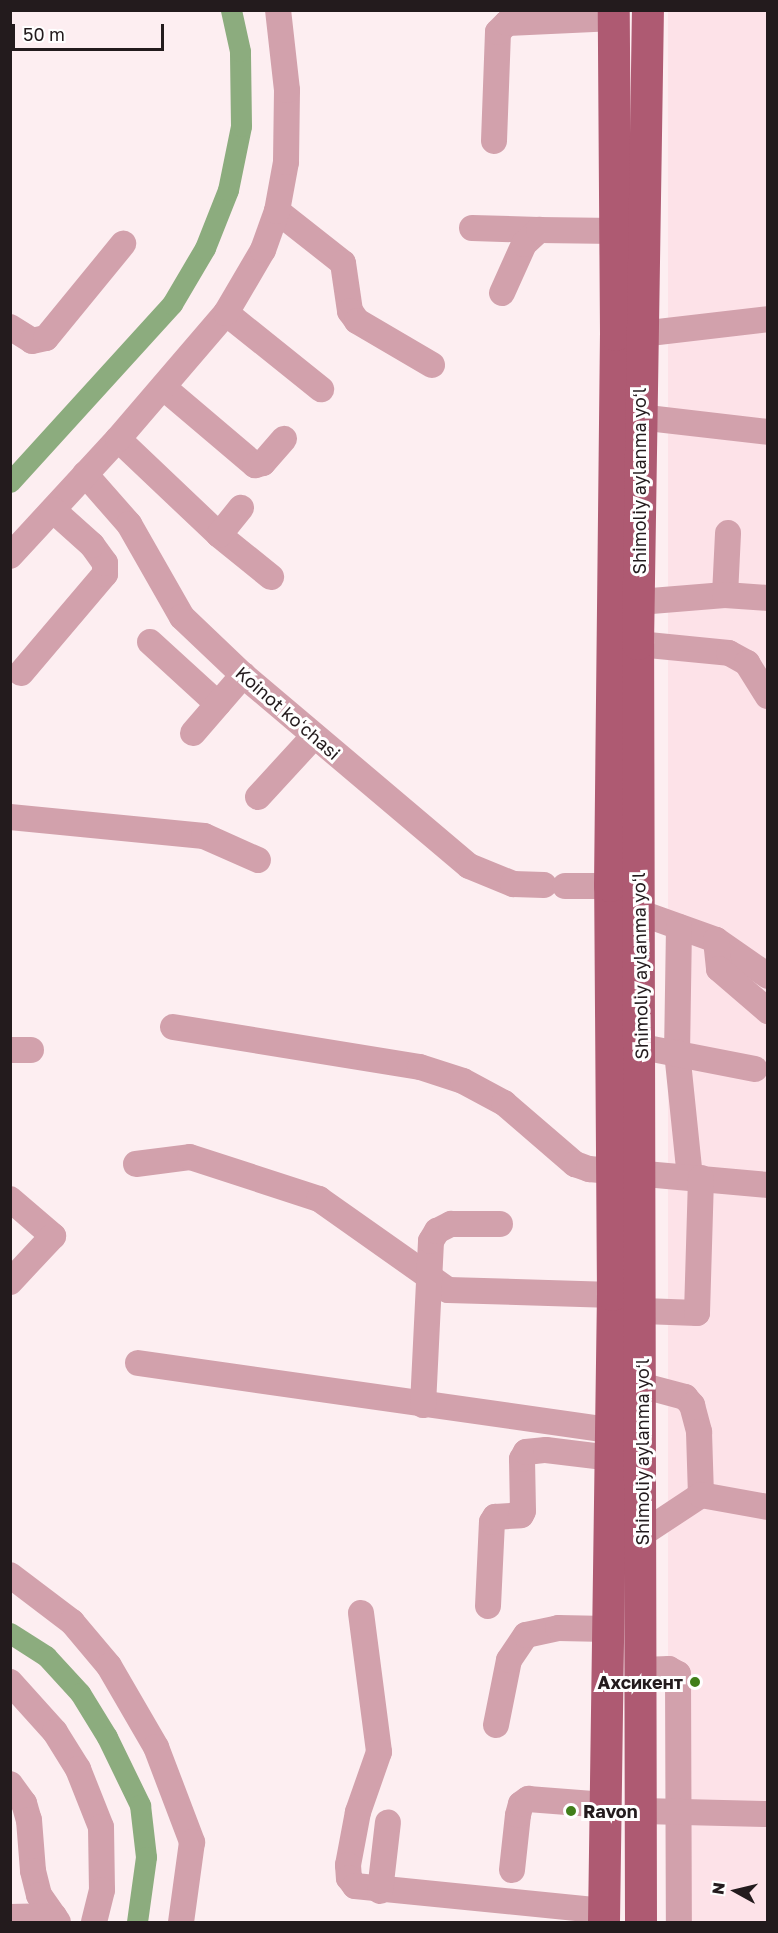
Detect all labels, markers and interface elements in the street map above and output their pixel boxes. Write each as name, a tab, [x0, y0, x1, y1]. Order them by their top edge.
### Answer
scale bar	[15, 12, 166, 50]
text: 50 m	[23, 23, 65, 45]
street label: Shimoliy aylanma yoʻl	[628, 387, 650, 575]
street label: Koinot koʻchasi	[231, 662, 345, 764]
street label: Shimoliy aylanma yoʻl	[628, 872, 652, 1060]
street label: Shimoliy aylanma yoʻl	[631, 1358, 653, 1546]
place label: Ахсикент	[597, 1671, 683, 1693]
marker: Ахсикент	[688, 1675, 702, 1689]
place label: Ravon	[583, 1800, 638, 1822]
marker: Ravon	[564, 1804, 578, 1818]
north arrow	[706, 1861, 766, 1921]
text: N	[707, 1881, 729, 1896]

